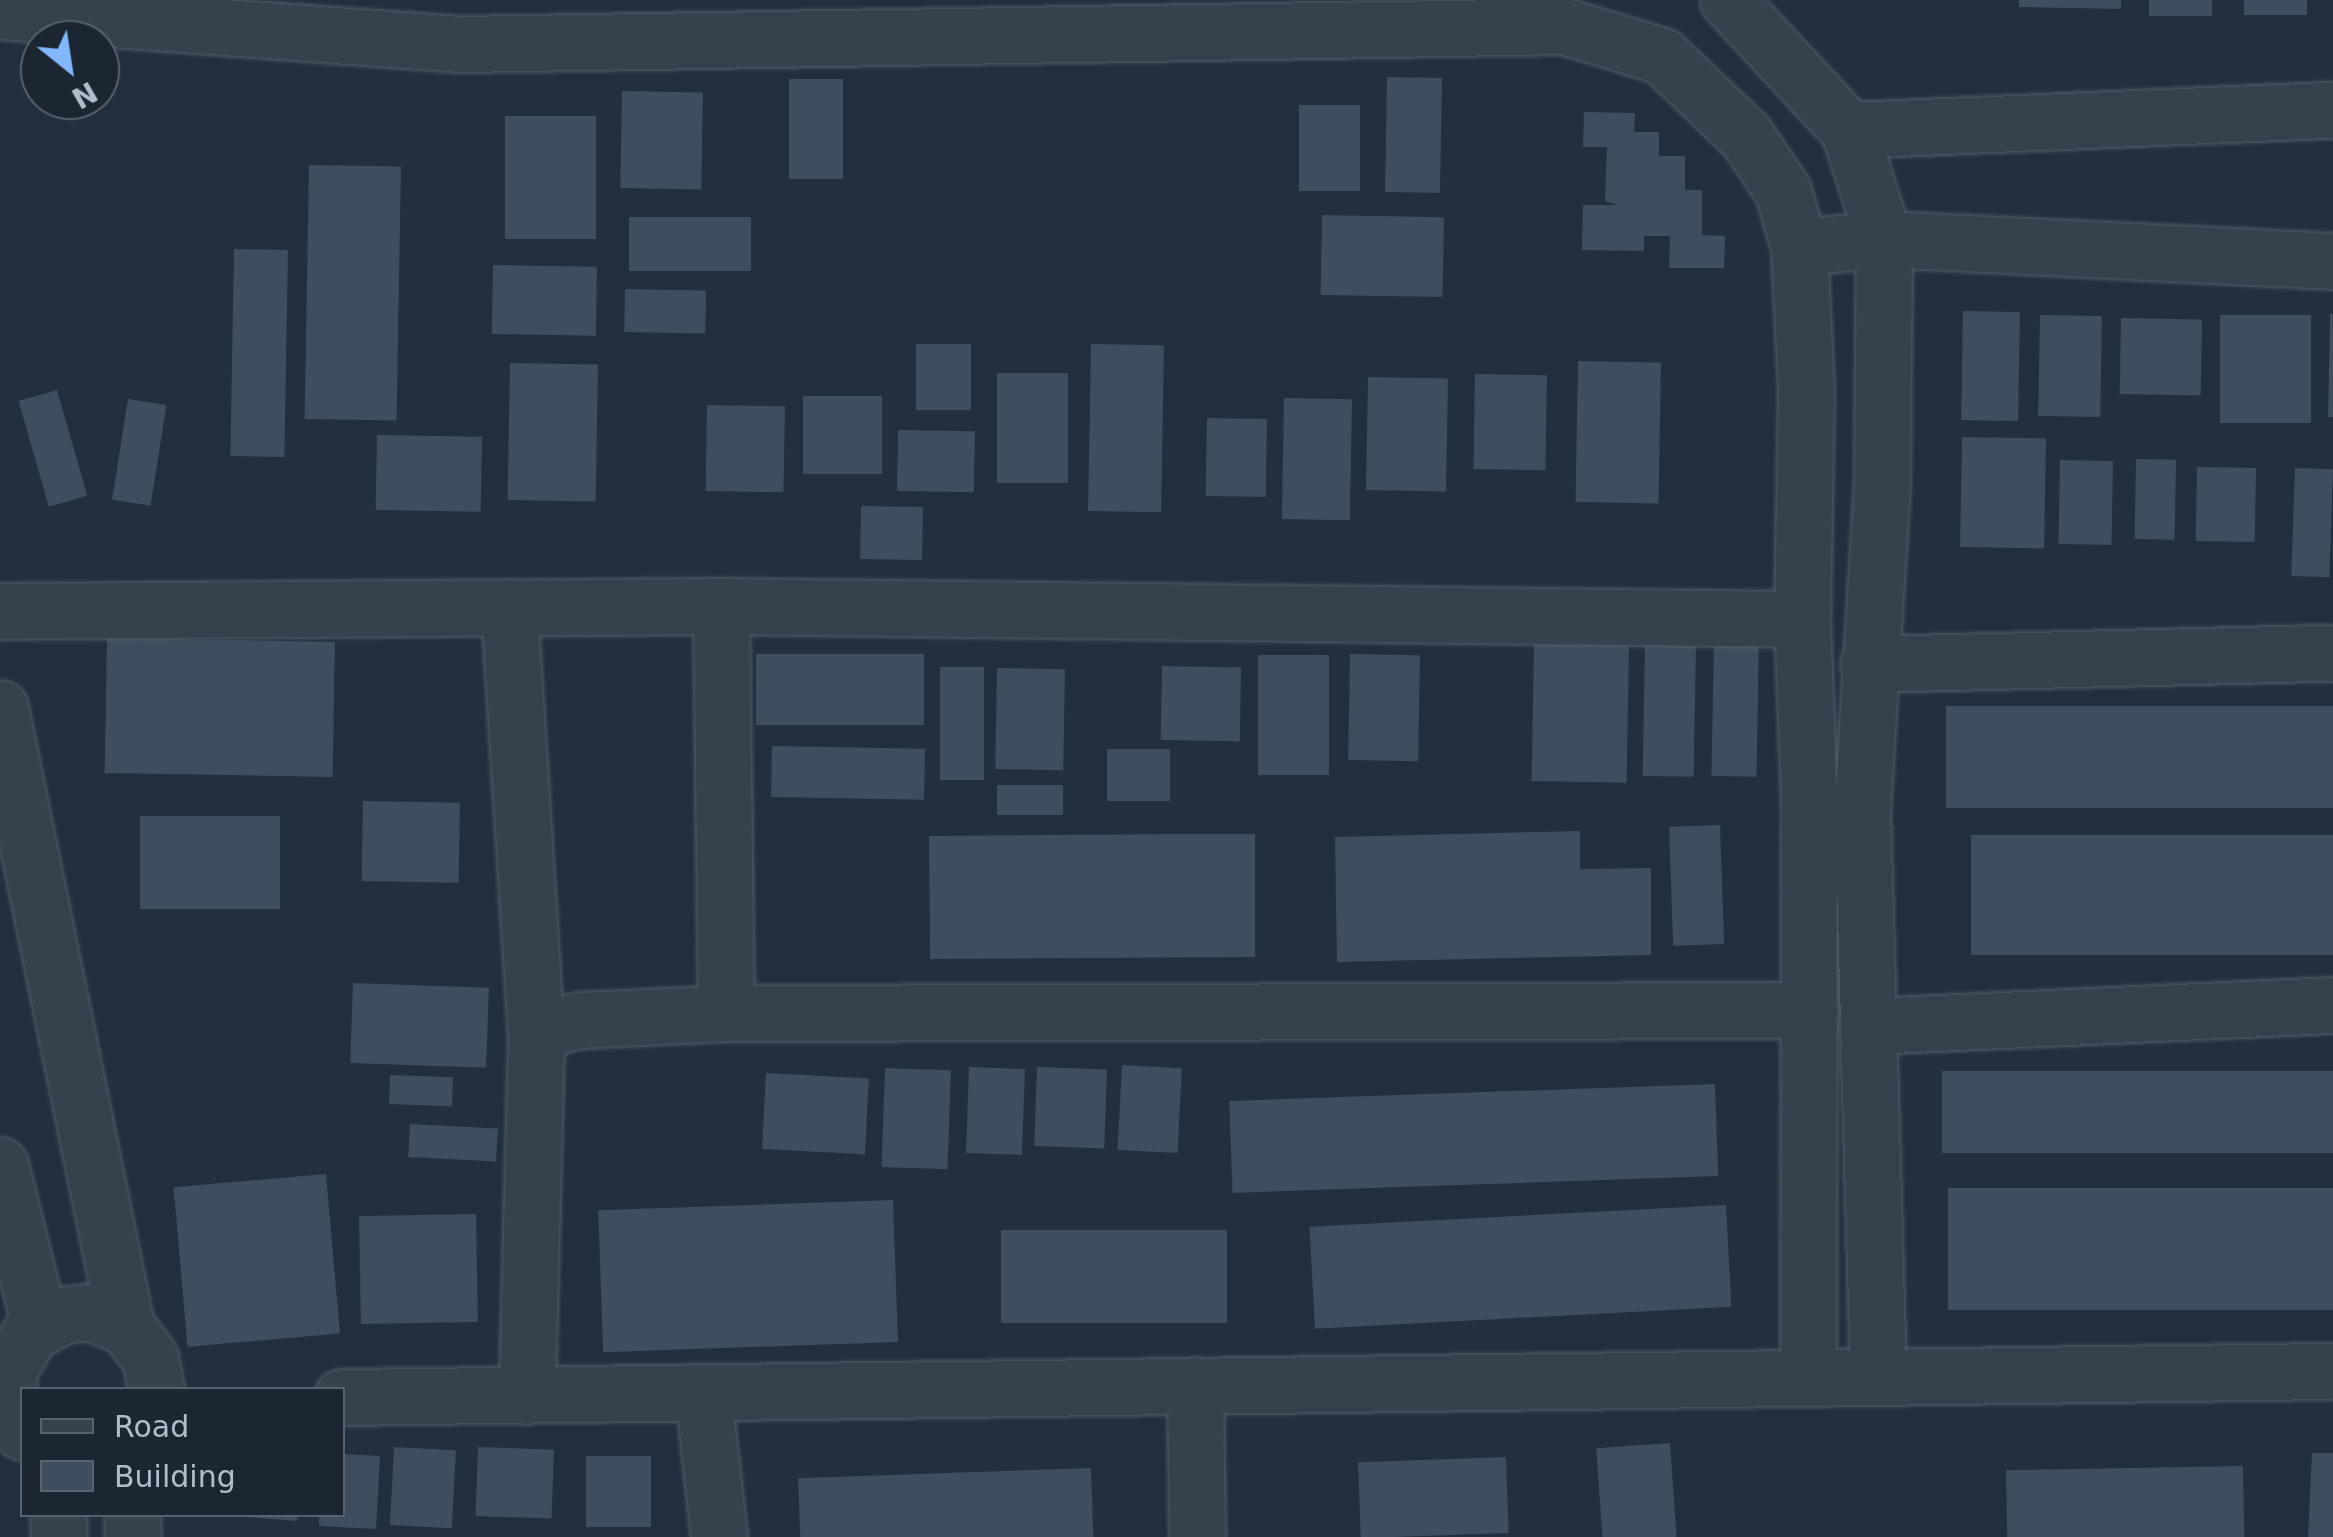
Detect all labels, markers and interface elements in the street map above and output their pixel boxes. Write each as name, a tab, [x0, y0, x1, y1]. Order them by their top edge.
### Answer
north arrow	[20, 20, 120, 120]
text: N	[66, 75, 103, 115]
legend	[20, 1387, 345, 1517]
text: Road	[114, 1409, 189, 1444]
text: Building	[114, 1459, 236, 1494]

